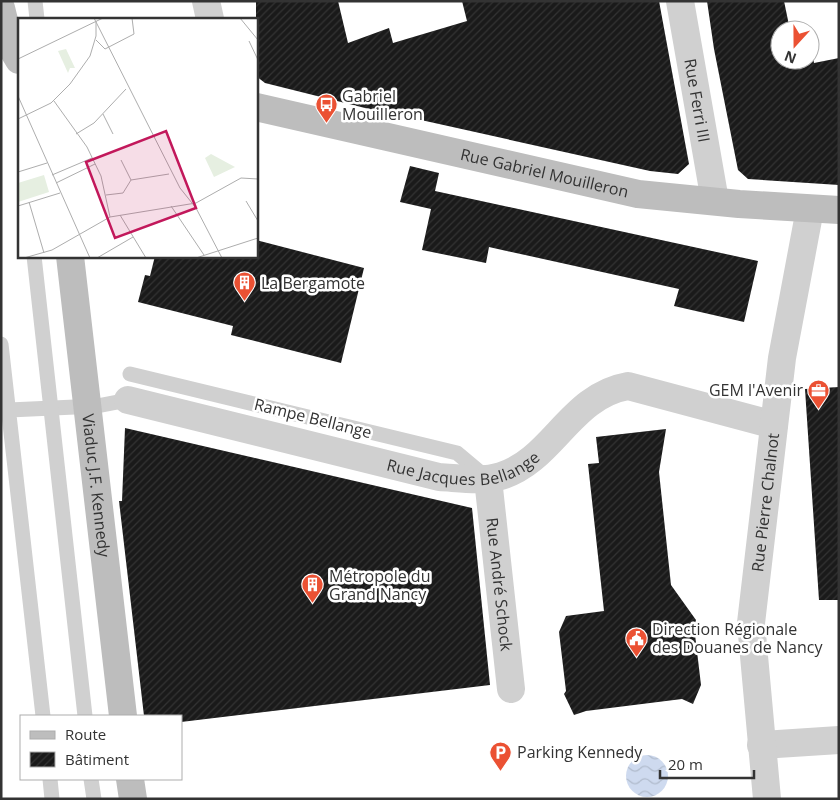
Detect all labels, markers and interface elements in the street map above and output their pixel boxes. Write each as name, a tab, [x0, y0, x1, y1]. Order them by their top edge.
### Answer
inset map	[18, 18, 258, 258]
north arrow	[770, 20, 820, 70]
text: N	[781, 47, 799, 69]
street label: Rue Ferri III	[679, 57, 716, 144]
place label: Gabriel Mouilleron	[342, 85, 423, 125]
bus stop icon: Gabriel Mouilleron	[314, 93, 338, 124]
street label: Rue Gabriel Mouilleron	[458, 143, 631, 203]
building icon: La Bergamote	[233, 271, 257, 302]
place label: La Bergamote	[261, 272, 365, 294]
office icon: GEM l'Avenir	[807, 378, 831, 409]
place label: GEM l'Avenir	[709, 379, 803, 401]
street label: Rampe Bellange	[252, 393, 374, 443]
street label: Viaduc J.F. Kennedy	[77, 413, 116, 559]
street label: Rue Pierre Chalnot	[746, 432, 784, 573]
street label: Rue Jacques Bellange	[385, 446, 544, 490]
street label: Rue André Schock	[481, 516, 518, 653]
place label: Métropole du Grand Nancy	[329, 565, 430, 605]
building icon: Métropole du Grand Nancy	[301, 573, 325, 604]
place label: Direction Régionale des Douanes de Nancy	[652, 618, 823, 658]
public building icon: Direction Régionale des Douanes de Nancy	[624, 626, 648, 657]
legend	[20, 715, 182, 780]
text: Route	[65, 724, 106, 744]
parking icon: Parking Kennedy	[489, 740, 513, 771]
place label: Parking Kennedy	[517, 741, 643, 763]
scale bar	[660, 748, 754, 780]
text: Bâtiment	[65, 749, 129, 769]
text: 20 m	[668, 754, 703, 774]

